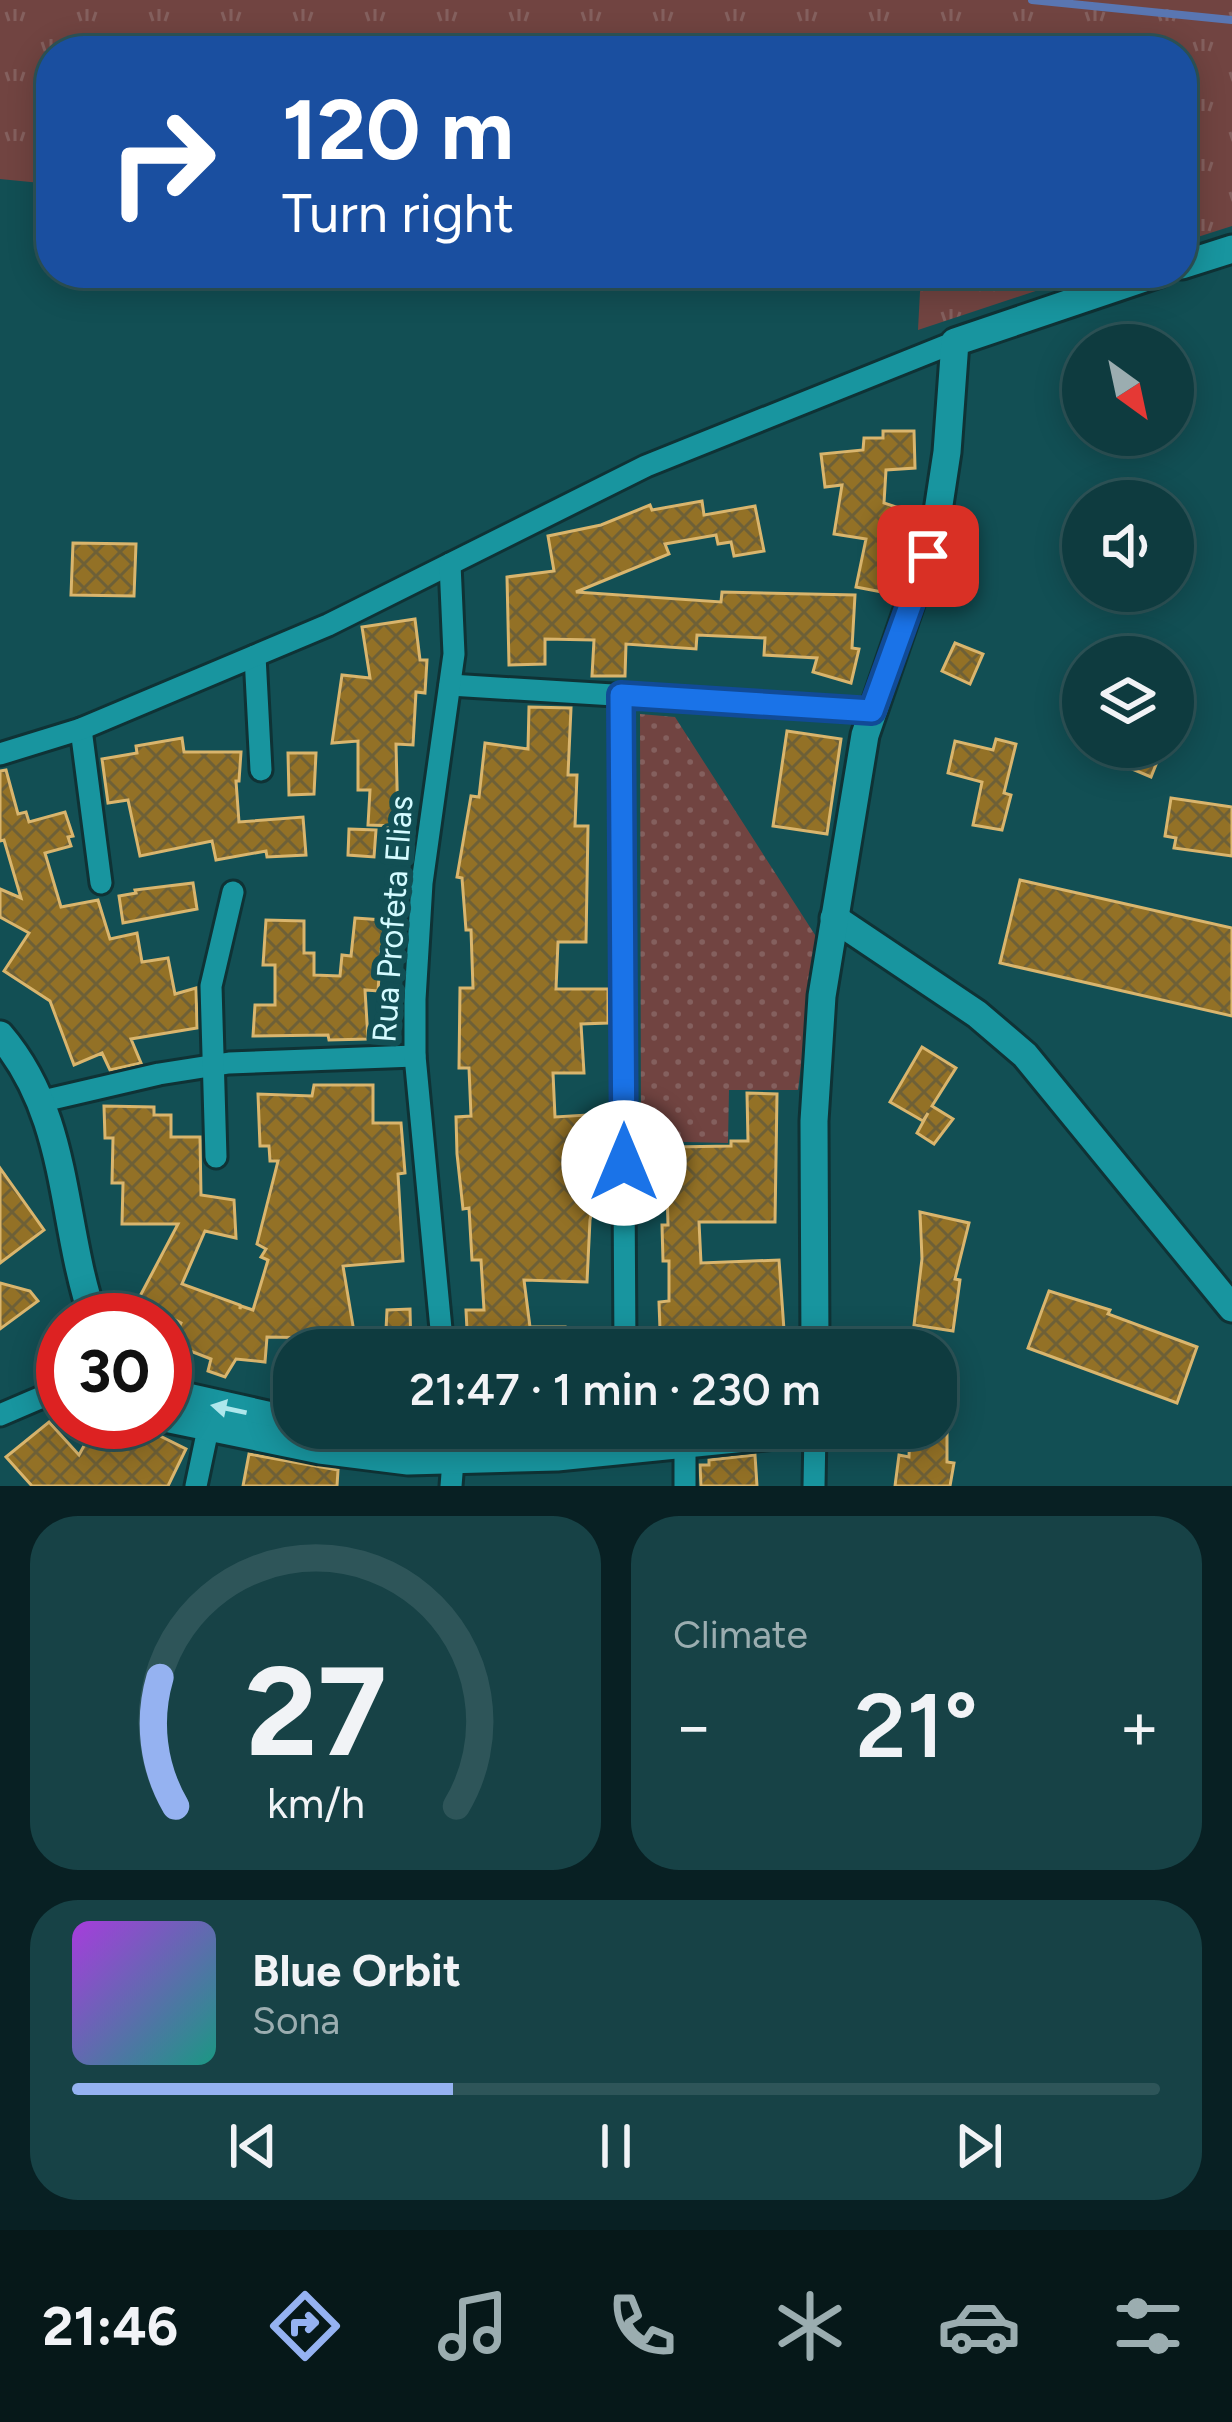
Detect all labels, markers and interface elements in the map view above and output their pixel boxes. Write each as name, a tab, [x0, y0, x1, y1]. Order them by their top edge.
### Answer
text: 120 m	[282, 79, 514, 180]
icon: right	[84, 84, 240, 240]
text: Turn right	[282, 181, 514, 246]
north arrow	[1062, 324, 1194, 456]
map controls	[1062, 324, 1194, 768]
button: sound	[1062, 480, 1194, 612]
pin	[877, 505, 979, 607]
icon: arrive	[895, 523, 961, 589]
button: layers	[1062, 636, 1194, 768]
street label: Rua Profeta Elias	[364, 794, 421, 1044]
position arrow	[561, 1100, 687, 1226]
speed limit sign: 30	[36, 1293, 192, 1449]
text: 21:47 · 1 min · 230 m	[409, 1362, 821, 1416]
one-way arrow	[210, 1399, 247, 1418]
text: Climate	[673, 1611, 808, 1658]
text: 27	[245, 1636, 386, 1786]
text: 21°	[855, 1671, 978, 1780]
text: −	[673, 1686, 714, 1766]
text: +	[1119, 1686, 1160, 1766]
text: km/h	[267, 1777, 364, 1829]
text: Blue Orbit	[252, 1943, 461, 1997]
text: Sona	[252, 1997, 340, 2044]
icon: previous	[220, 2113, 286, 2179]
icon: pause	[583, 2113, 649, 2179]
icon: next	[946, 2113, 1012, 2179]
icon: directions	[263, 2284, 347, 2368]
icon: music	[431, 2284, 515, 2368]
icon: phone	[600, 2284, 684, 2368]
icon: climate	[768, 2284, 852, 2368]
icon: car	[937, 2284, 1021, 2368]
icon: filters	[1106, 2284, 1190, 2368]
text: 21:46	[42, 2294, 178, 2359]

